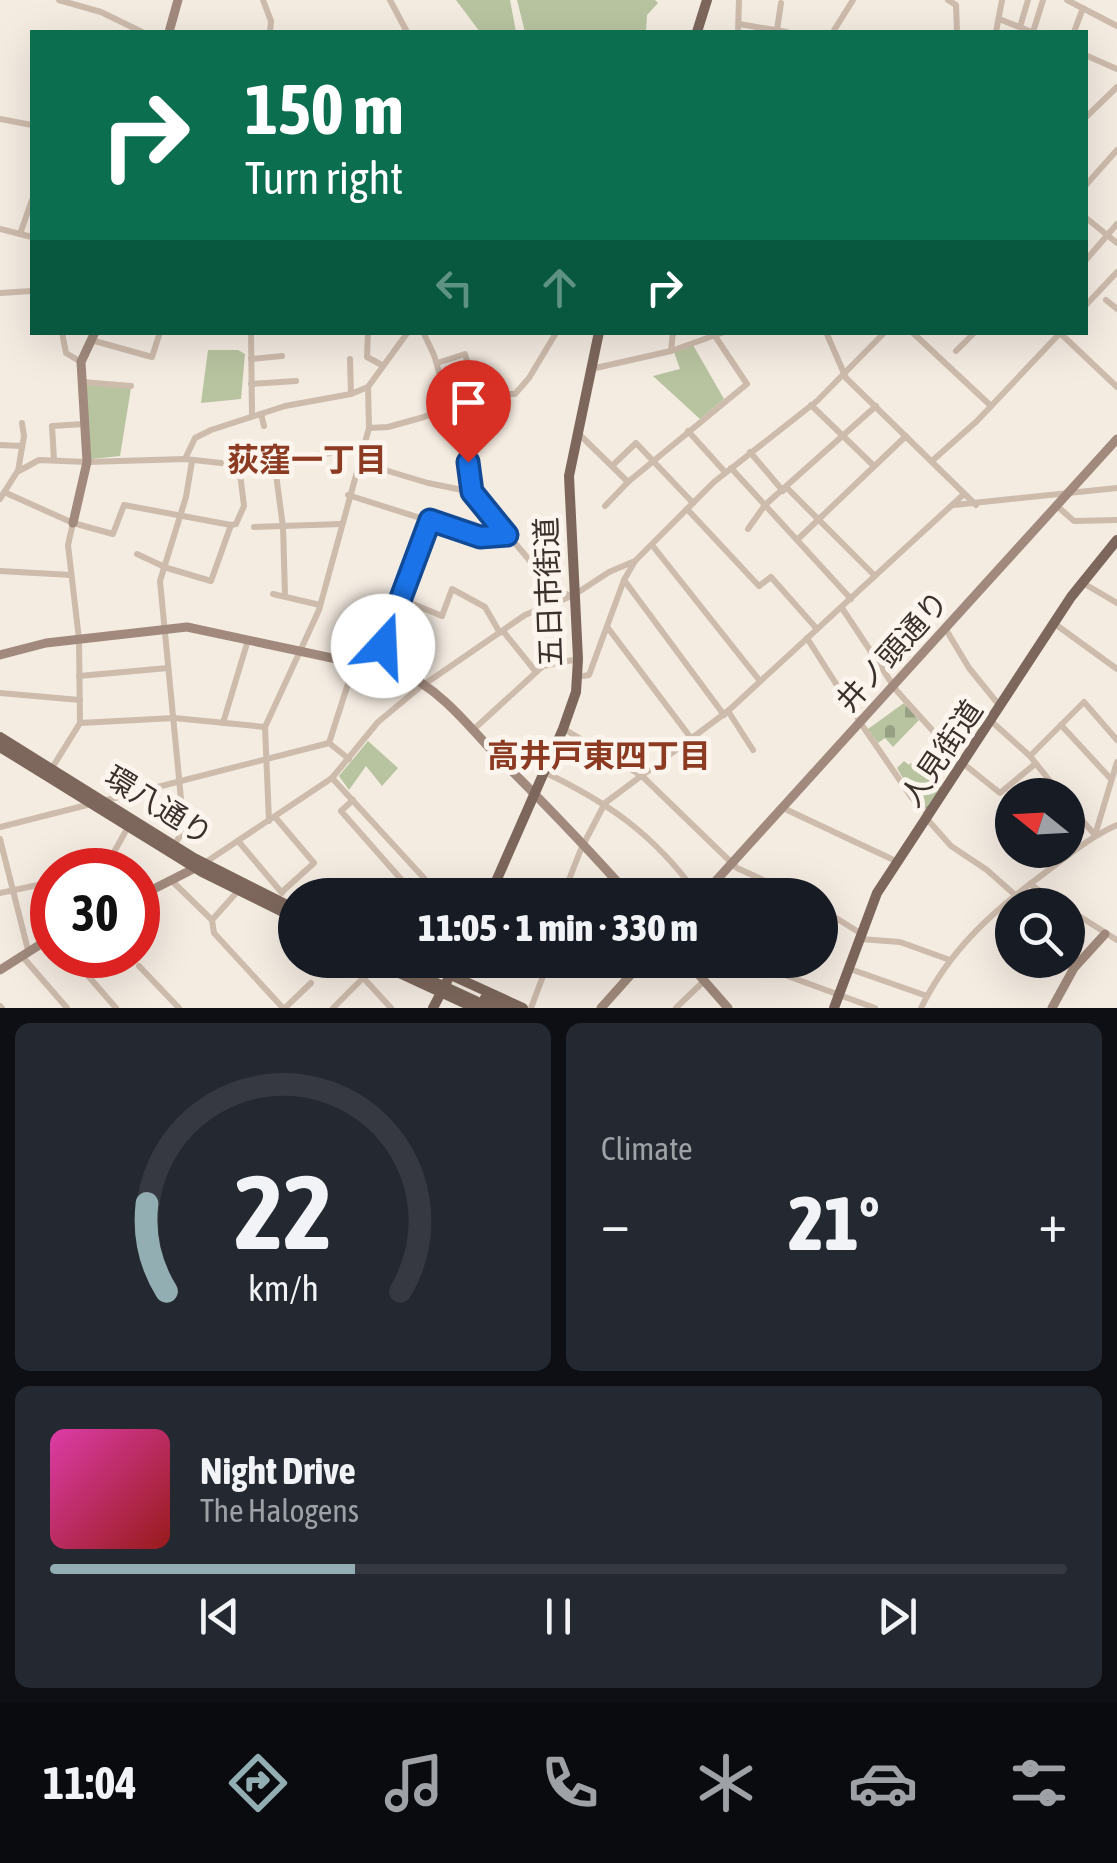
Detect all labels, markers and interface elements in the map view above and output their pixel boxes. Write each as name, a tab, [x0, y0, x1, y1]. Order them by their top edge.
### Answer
text: 150 m	[245, 69, 404, 149]
icon: right	[80, 70, 210, 200]
text: Turn right	[245, 152, 403, 204]
icon: left	[427, 260, 482, 315]
icon: ahead	[532, 260, 587, 315]
icon: right	[637, 260, 692, 315]
pin	[426, 360, 511, 463]
icon: arrive	[441, 375, 496, 430]
district label: 荻窪一丁目	[227, 441, 387, 478]
street label: 五日市街道	[528, 516, 568, 668]
street label: 井ノ頭通り	[829, 584, 955, 718]
position arrow	[331, 594, 435, 698]
street label: 人見街道	[893, 694, 989, 812]
district label: 高井戸東四丁目	[487, 737, 711, 774]
street label: 環八通り	[99, 759, 219, 851]
north arrow	[995, 778, 1085, 868]
map controls	[995, 778, 1085, 978]
speed limit sign: 30	[30, 848, 160, 978]
button: search	[995, 888, 1085, 978]
text: 11:05 · 1 min · 330 m	[418, 906, 698, 949]
text: Climate	[601, 1130, 693, 1167]
text: 22	[234, 1152, 332, 1271]
text: 21°	[788, 1180, 880, 1266]
text: −	[601, 1191, 630, 1254]
text: +	[1038, 1191, 1067, 1254]
text: km/h	[248, 1268, 318, 1309]
text: Night Drive	[200, 1449, 356, 1492]
text: The Halogens	[200, 1492, 359, 1529]
icon: previous	[192, 1589, 247, 1644]
icon: pause	[531, 1589, 586, 1644]
icon: next	[870, 1589, 925, 1644]
icon: directions	[223, 1748, 293, 1818]
icon: music	[379, 1748, 449, 1818]
icon: phone	[535, 1748, 605, 1818]
icon: climate	[691, 1748, 761, 1818]
icon: car	[848, 1748, 918, 1818]
icon: filters	[1004, 1748, 1074, 1818]
text: 11:04	[43, 1757, 137, 1809]

